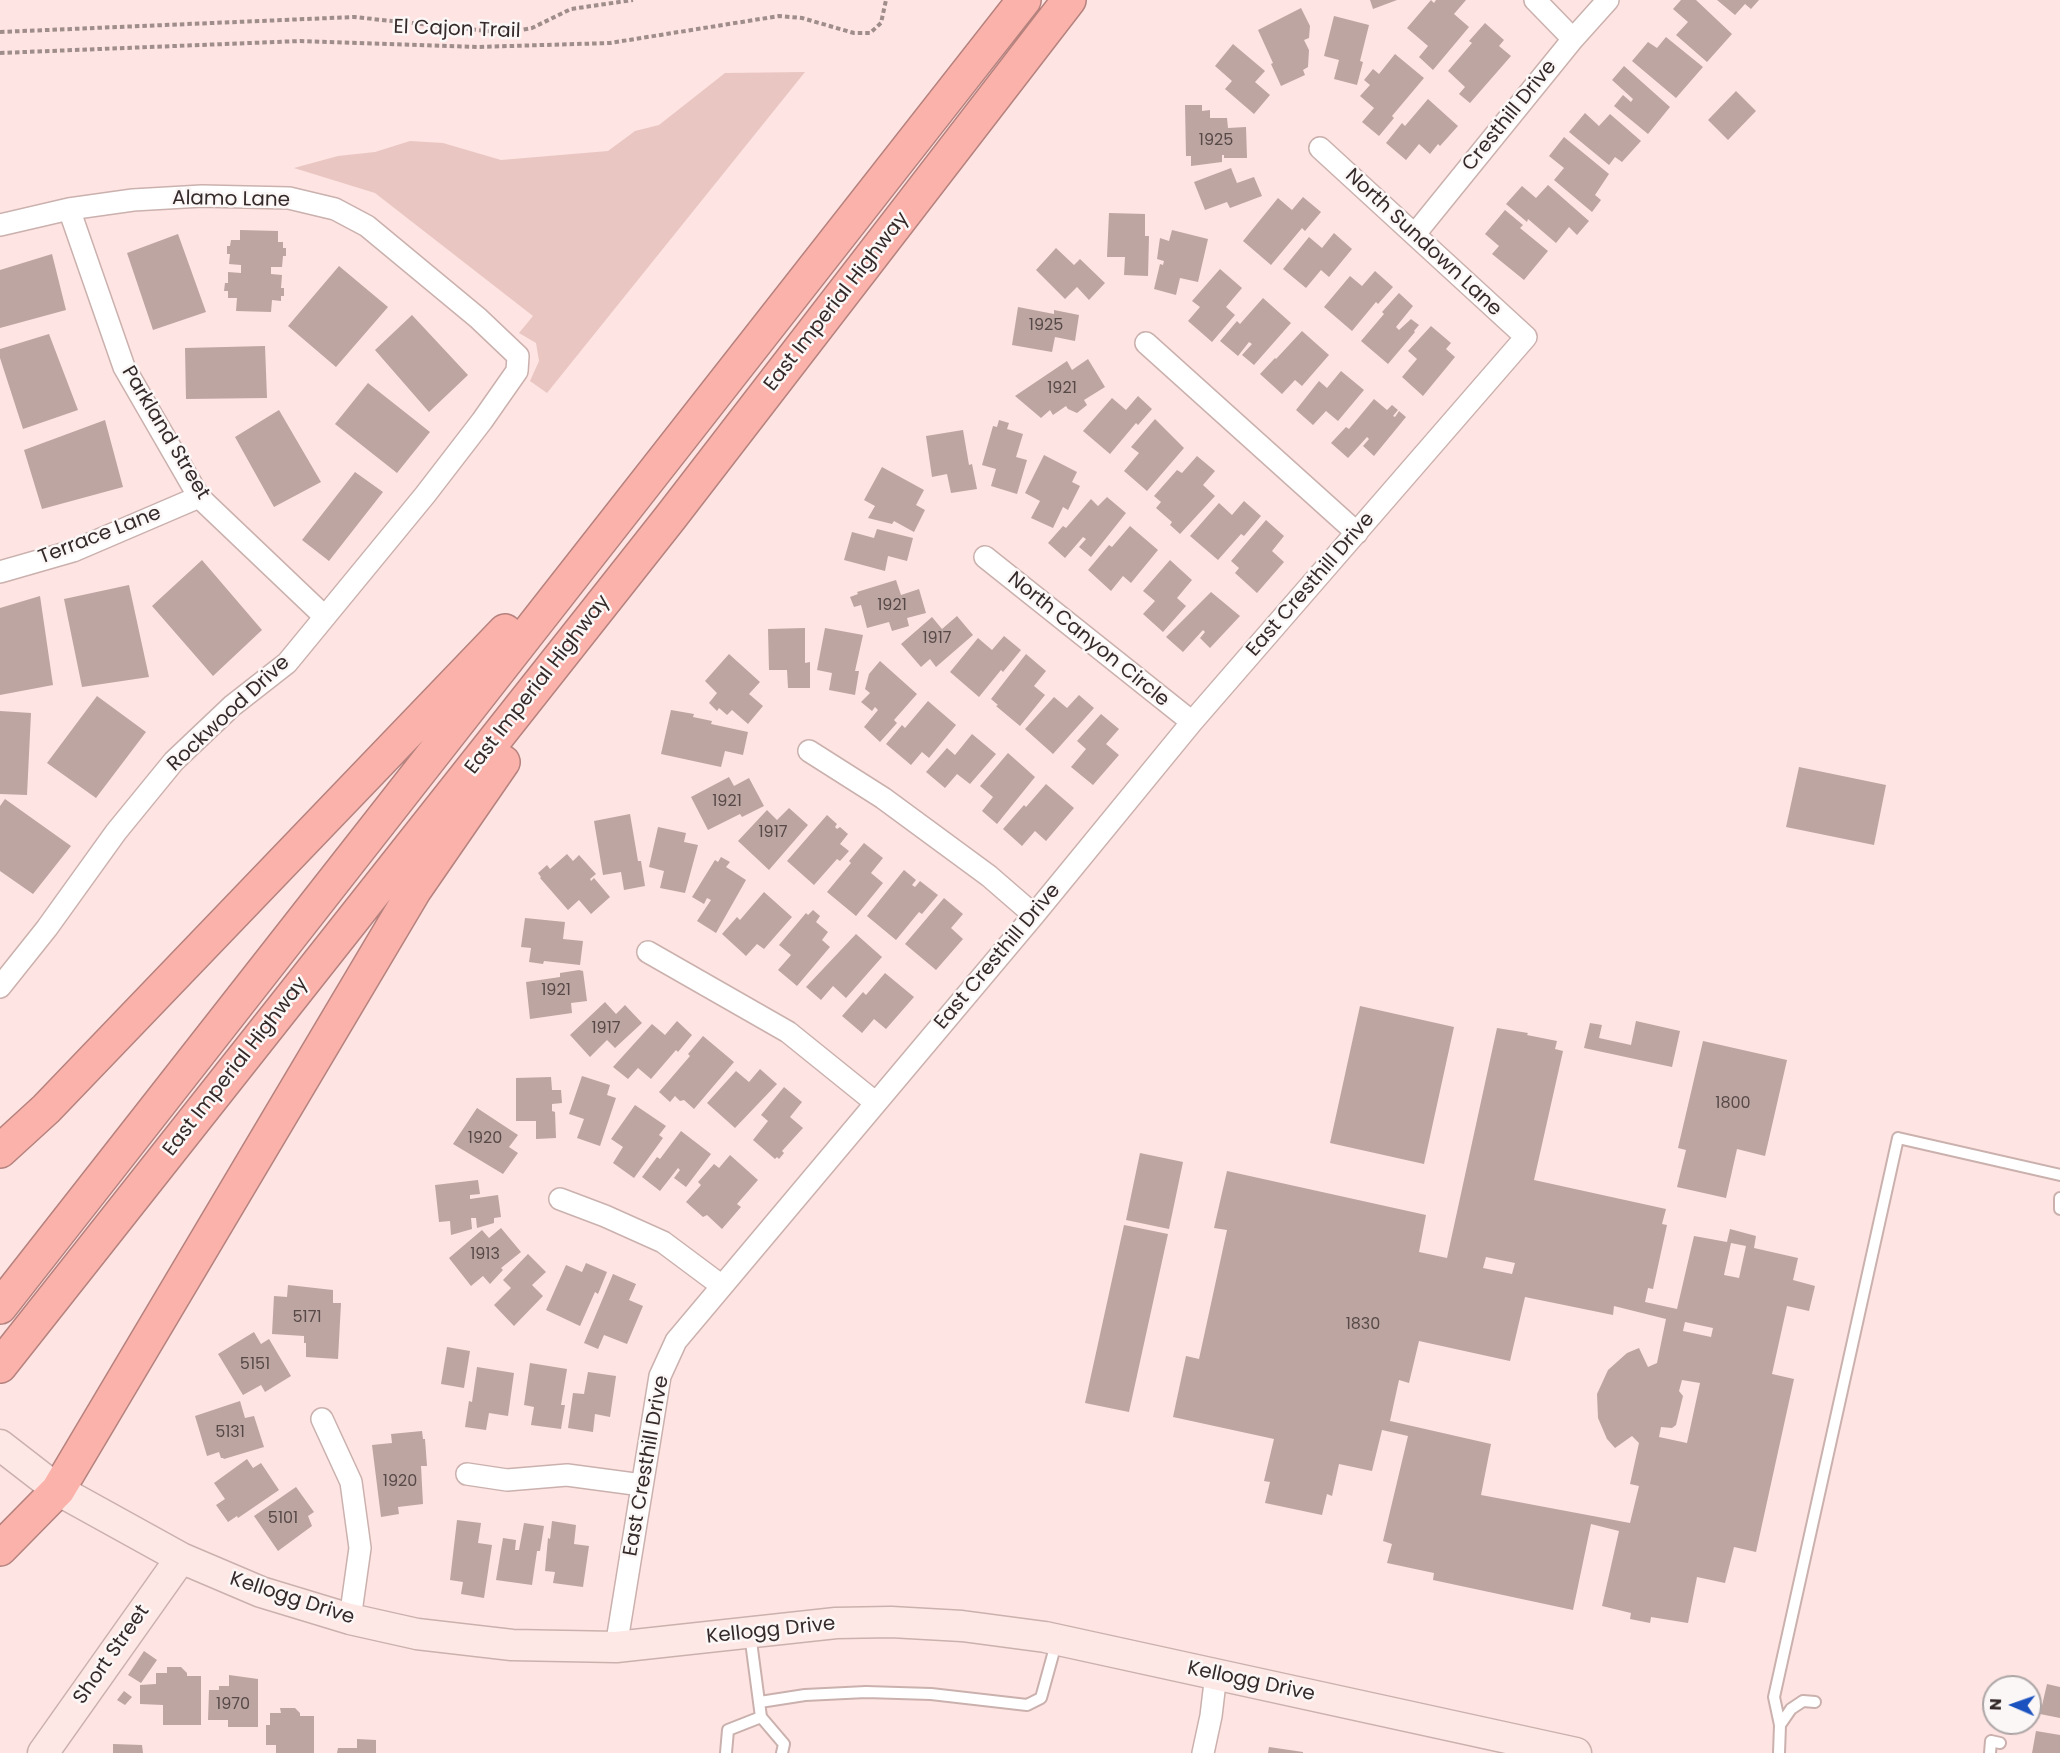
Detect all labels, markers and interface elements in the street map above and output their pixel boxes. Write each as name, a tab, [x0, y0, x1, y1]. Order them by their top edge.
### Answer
street label: El Cajon Trail	[393, 16, 521, 44]
street label: Cresthill Drive	[1458, 56, 1562, 176]
house number: 1925	[1199, 131, 1233, 151]
street label: North Sundown Lane	[1340, 164, 1506, 322]
street label: Alamo Lane	[172, 187, 290, 213]
street label: East Imperial Highway	[760, 208, 914, 396]
house number: 1925	[1029, 316, 1063, 336]
street label: Parkland Street	[116, 362, 214, 504]
house number: 1921	[1047, 379, 1077, 399]
street label: Terrace Lane	[36, 502, 164, 570]
street label: East Cresthill Drive	[1242, 508, 1380, 662]
street label: North Canyon Circle	[1002, 567, 1174, 713]
street label: East Imperial Highway	[461, 591, 615, 779]
house number: 1921	[877, 596, 907, 616]
house number: 1917	[922, 629, 952, 649]
street label: Rockwood Drive	[163, 651, 295, 777]
house number: 1921	[712, 792, 742, 812]
house number: 1917	[758, 823, 788, 843]
street label: East Cresthill Drive	[930, 879, 1066, 1035]
street label: East Imperial Highway	[159, 973, 313, 1161]
house number: 1921	[541, 981, 571, 1001]
house number: 1917	[591, 1019, 621, 1039]
house number: 1800	[1715, 1094, 1751, 1114]
house number: 1920	[468, 1129, 502, 1149]
house number: 1913	[470, 1245, 500, 1265]
house number: 5171	[292, 1308, 322, 1328]
house number: 1830	[1346, 1315, 1380, 1335]
house number: 5151	[240, 1355, 270, 1375]
street label: East Cresthill Drive	[619, 1374, 675, 1558]
house number: 5131	[215, 1423, 245, 1443]
house number: 1920	[383, 1472, 417, 1492]
house number: 5101	[268, 1509, 298, 1529]
street label: Kellogg Drive	[227, 1568, 357, 1630]
street label: Short Street	[69, 1601, 155, 1709]
street label: Kellogg Drive	[705, 1612, 837, 1650]
street label: Kellogg Drive	[1185, 1657, 1317, 1707]
north arrow	[1982, 1675, 2042, 1735]
house number: 1970	[216, 1695, 250, 1715]
text: N	[1984, 1698, 2007, 1711]

